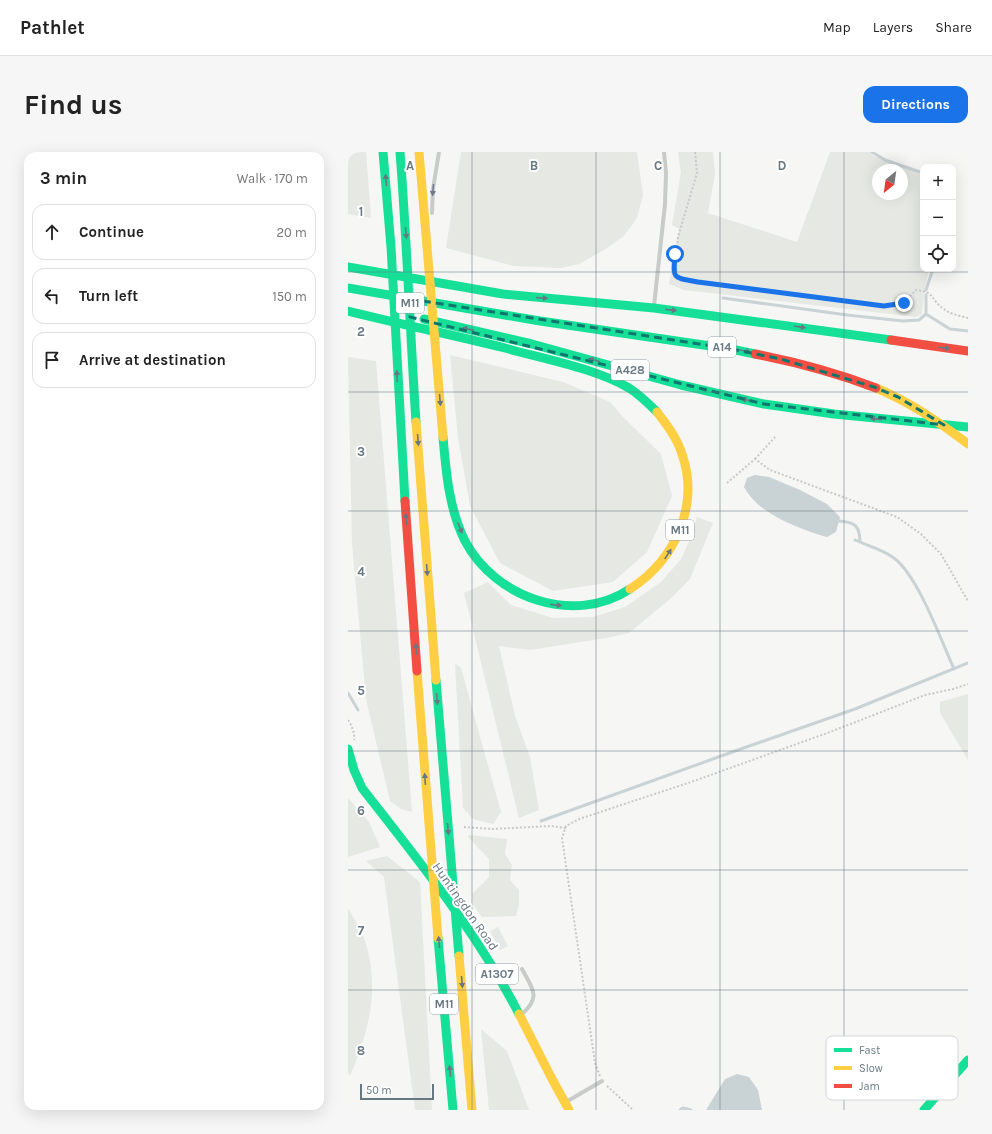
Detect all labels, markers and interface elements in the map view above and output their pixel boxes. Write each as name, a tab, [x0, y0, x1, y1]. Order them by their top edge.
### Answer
text: Pathlet	[20, 17, 85, 39]
text: Map	[823, 19, 851, 36]
text: Layers	[873, 19, 913, 36]
text: Share	[935, 19, 972, 36]
button: Directions	[863, 86, 968, 123]
text: Find us	[24, 88, 123, 121]
text: A	[406, 158, 414, 173]
text: B	[530, 158, 538, 173]
text: C	[654, 158, 662, 173]
text: D	[778, 158, 787, 173]
north arrow	[872, 164, 908, 200]
map controls	[920, 164, 956, 272]
button: +	[920, 164, 956, 200]
text: 3 min	[40, 168, 87, 188]
text: Walk · 170 m	[237, 171, 308, 186]
one-way arrow	[382, 174, 389, 186]
one-way arrow	[430, 184, 436, 196]
button: −	[920, 200, 956, 236]
text: 1	[359, 204, 363, 219]
icon: ahead	[41, 221, 63, 243]
text: Continue	[79, 223, 144, 241]
text: 20 m	[277, 225, 307, 240]
one-way arrow	[403, 227, 410, 239]
button: locate	[920, 236, 956, 272]
route start	[666, 245, 684, 263]
icon: left	[41, 285, 63, 307]
text: Turn left	[79, 287, 138, 305]
text: 150 m	[272, 289, 307, 304]
road number: M11	[396, 293, 424, 313]
one-way arrow	[536, 294, 548, 301]
route end	[895, 294, 913, 312]
one-way arrow	[665, 307, 677, 314]
text: 2	[357, 324, 365, 339]
one-way arrow	[794, 324, 806, 330]
one-way arrow	[462, 325, 474, 331]
road number: A14	[708, 337, 736, 357]
one-way arrow	[938, 345, 950, 351]
icon: arrive	[41, 349, 63, 371]
one-way arrow	[739, 349, 751, 355]
text: Arrive at destination	[79, 351, 226, 369]
one-way arrow	[588, 357, 600, 363]
road number: A428	[611, 360, 649, 380]
one-way arrow	[394, 370, 401, 382]
one-way arrow	[437, 394, 443, 406]
one-way arrow	[741, 396, 753, 402]
one-way arrow	[870, 415, 882, 422]
one-way arrow	[414, 434, 421, 446]
text: 3	[357, 444, 365, 459]
one-way arrow	[403, 513, 410, 525]
road number: M11	[666, 520, 694, 540]
one-way arrow	[457, 522, 463, 534]
one-way arrow	[664, 548, 672, 559]
text: 4	[357, 564, 365, 579]
one-way arrow	[423, 564, 430, 576]
one-way arrow	[550, 602, 562, 608]
one-way arrow	[413, 643, 420, 655]
text: 5	[357, 683, 365, 698]
one-way arrow	[434, 693, 441, 705]
one-way arrow	[422, 773, 429, 785]
text: 6	[357, 803, 365, 818]
one-way arrow	[444, 823, 451, 835]
street label: Huntingdon Road	[430, 859, 502, 953]
text: 7	[358, 923, 365, 938]
one-way arrow	[436, 936, 442, 948]
road number: A1307	[476, 964, 518, 984]
one-way arrow	[458, 975, 465, 988]
road number: M11	[430, 994, 458, 1014]
legend	[826, 1036, 958, 1100]
text: 8	[357, 1043, 365, 1058]
text: Fast	[859, 1044, 880, 1057]
text: Slow	[859, 1062, 883, 1075]
one-way arrow	[446, 1065, 453, 1077]
text: Jam	[859, 1080, 880, 1093]
scale bar	[360, 1082, 434, 1101]
text: 50 m	[366, 1084, 392, 1097]

